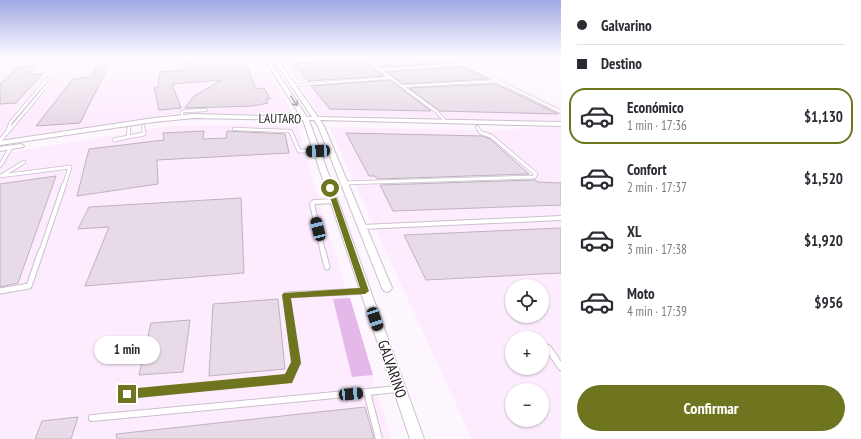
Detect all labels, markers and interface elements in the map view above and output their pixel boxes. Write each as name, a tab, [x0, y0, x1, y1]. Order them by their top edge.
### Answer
text: Galvarino	[601, 16, 652, 35]
text: Destino	[601, 54, 642, 73]
one-way arrow	[290, 96, 298, 107]
icon: car	[579, 98, 615, 134]
text: Económico	[627, 98, 684, 117]
text: $1,130	[804, 107, 843, 126]
street label: LAUTARO	[259, 110, 301, 127]
text: 1 min · 17:36	[627, 117, 687, 134]
car	[306, 144, 330, 158]
icon: car	[579, 160, 615, 196]
text: Confort	[627, 160, 667, 179]
text: $1,520	[804, 169, 843, 188]
route start	[321, 179, 339, 197]
text: 2 min · 17:37	[627, 179, 687, 196]
car	[309, 216, 327, 242]
icon: car	[579, 222, 615, 258]
text: XL	[627, 222, 641, 241]
text: $1,920	[804, 231, 843, 250]
text: 3 min · 17:38	[627, 241, 687, 258]
map controls	[505, 279, 549, 427]
button: locate	[505, 279, 549, 323]
icon: car	[579, 284, 615, 320]
text: Moto	[627, 284, 655, 303]
text: $956	[814, 293, 843, 312]
text: 4 min · 17:39	[627, 303, 687, 320]
car	[365, 306, 385, 332]
button: +	[505, 331, 549, 375]
callout: 1 min	[94, 336, 160, 364]
street label: GALVARINO	[374, 337, 411, 400]
text: 1 min	[114, 341, 140, 358]
button: −	[505, 383, 549, 427]
route end	[118, 385, 136, 403]
button: Confirmar	[577, 385, 845, 431]
car	[339, 387, 363, 401]

